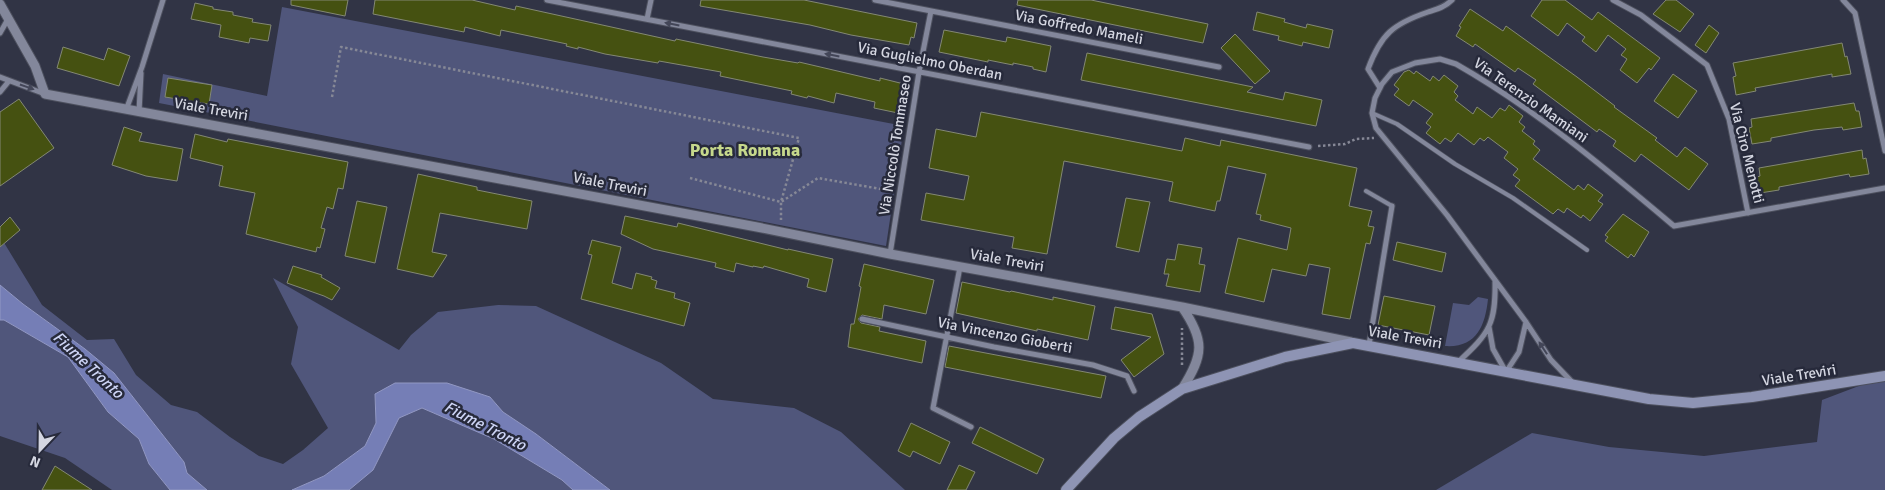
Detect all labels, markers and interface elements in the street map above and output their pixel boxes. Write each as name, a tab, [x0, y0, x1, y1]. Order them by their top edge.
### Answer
street label: Via Goffredo Mameli	[1013, 6, 1145, 48]
one-way arrow	[664, 20, 680, 28]
street label: Via Guglielmo Oberdan	[856, 38, 1004, 84]
one-way arrow	[824, 50, 840, 58]
street label: Via Terenzio Mamiani	[1470, 54, 1592, 146]
street label: Via Niccolò Tommaseo	[875, 73, 915, 217]
one-way arrow	[20, 84, 35, 92]
street label: Viale Treviri	[172, 94, 250, 124]
street label: Via Ciro Menotti	[1726, 101, 1768, 205]
district label: Porta Romana	[690, 139, 800, 161]
street label: Viale Treviri	[571, 168, 649, 200]
street label: Viale Treviri	[968, 245, 1046, 275]
street label: Via Vincenzo Gioberti	[936, 313, 1074, 357]
street label: Viale Treviri	[1366, 322, 1444, 352]
water label: Fiume Tronto	[49, 327, 128, 403]
one-way arrow	[1539, 342, 1548, 355]
street label: Viale Treviri	[1760, 360, 1838, 390]
water label: Fiume Tronto	[441, 397, 530, 455]
north arrow	[15, 425, 65, 475]
text: N	[28, 452, 43, 471]

